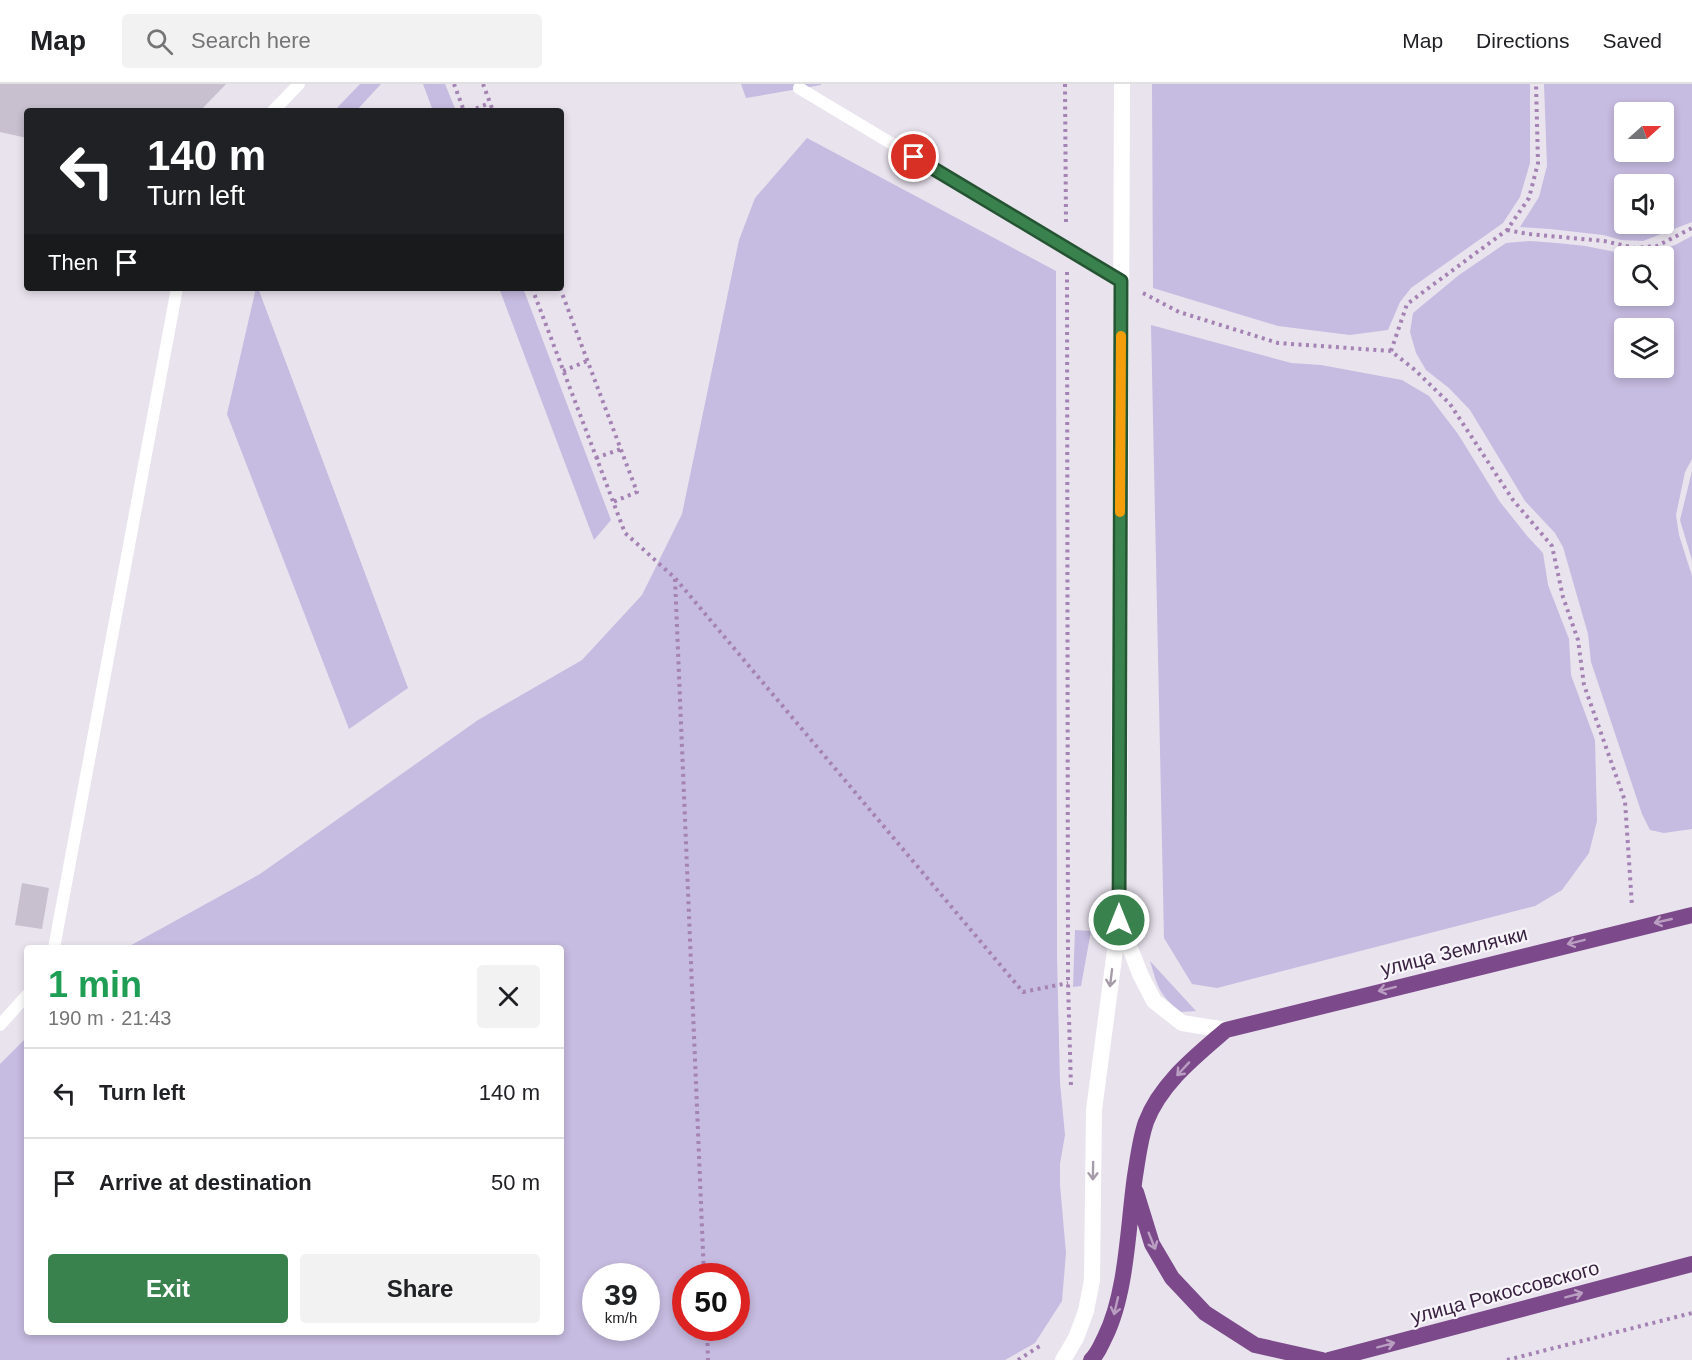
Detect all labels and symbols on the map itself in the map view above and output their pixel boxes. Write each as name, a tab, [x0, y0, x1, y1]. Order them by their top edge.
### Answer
north arrow	[1614, 102, 1674, 162]
pin	[888, 131, 939, 182]
position arrow	[1087, 888, 1151, 952]
one-way arrow	[1653, 916, 1672, 928]
street label: улица Землячки	[1378, 922, 1530, 980]
one-way arrow	[1567, 937, 1586, 949]
one-way arrow	[1106, 967, 1117, 987]
one-way arrow	[1378, 984, 1397, 996]
one-way arrow	[1176, 1061, 1190, 1076]
one-way arrow	[1087, 1161, 1099, 1181]
one-way arrow	[1147, 1232, 1158, 1250]
street label: улица Рокоссовского	[1408, 1256, 1602, 1328]
speed limit sign: 50	[672, 1263, 750, 1341]
one-way arrow	[1564, 1289, 1583, 1301]
one-way arrow	[1109, 1296, 1121, 1315]
one-way arrow	[1376, 1339, 1395, 1350]

